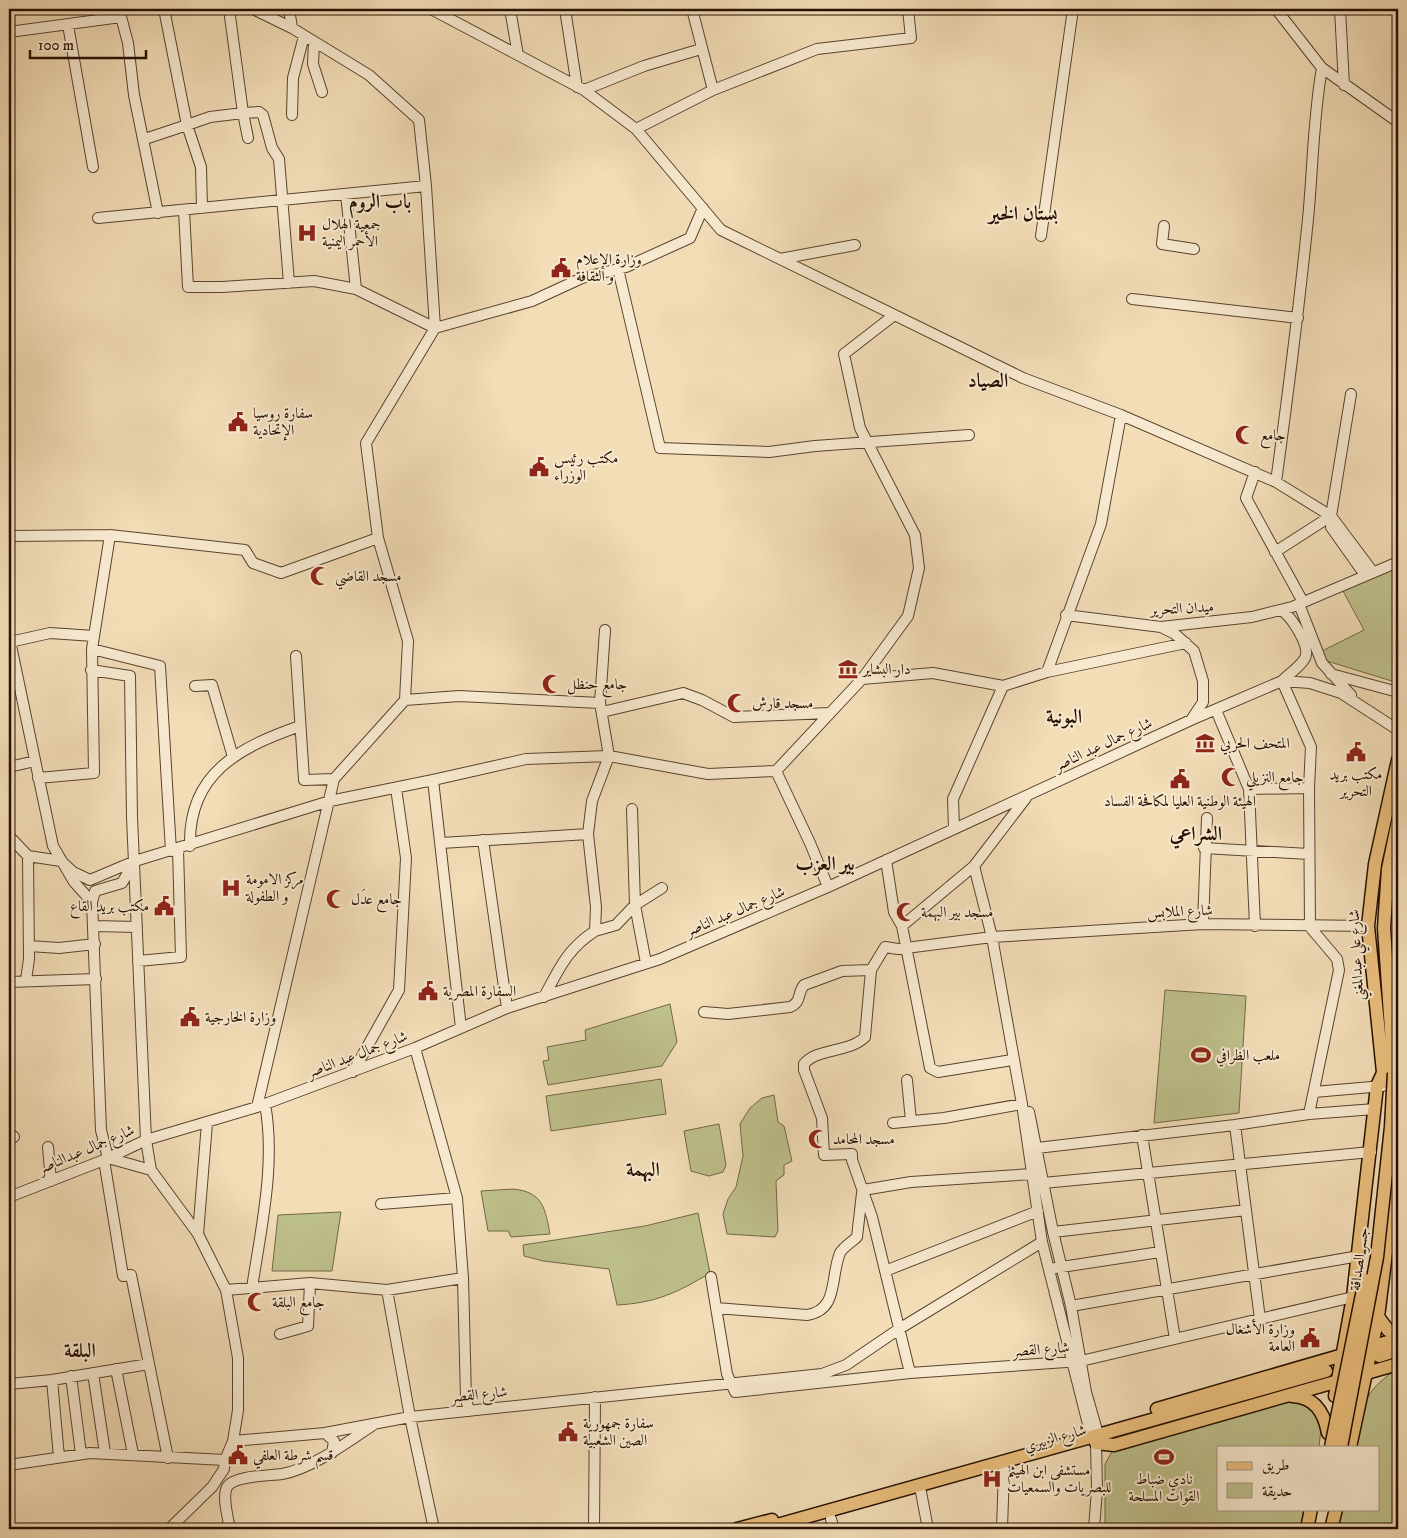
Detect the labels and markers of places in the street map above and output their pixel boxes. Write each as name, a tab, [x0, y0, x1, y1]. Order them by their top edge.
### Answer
place label: جمعية الهلال الأحمر اليمنية	[322, 215, 381, 251]
hospital icon: جمعية الهلال الأحمر اليمنية	[296, 222, 318, 244]
place label: وزارة الإعلام و الثقافة	[576, 250, 642, 286]
public building icon: وزارة الإعلام و الثقافة	[550, 257, 572, 279]
place label: سفارة روسيا الإتحادية	[253, 404, 313, 441]
public building icon: سفارة روسيا الإتحادية	[227, 411, 249, 433]
mosque icon: جامع	[1234, 424, 1256, 446]
place label: جامع	[1260, 426, 1286, 449]
place label: مكتب رئيس الوزراء	[554, 449, 618, 485]
public building icon: مكتب رئيس الوزراء	[528, 456, 550, 478]
mosque icon: مسجد القاضي	[309, 565, 331, 587]
place label: مسجد القاضي	[335, 567, 402, 590]
museum icon: دار البشاير	[837, 658, 859, 680]
place label: دار البشاير	[861, 660, 911, 679]
mosque icon: جامع حنظل	[541, 673, 563, 695]
place label: جامع حنظل	[567, 675, 627, 698]
mosque icon: مسجد قارش	[726, 692, 748, 714]
place label: مسجد قارش	[752, 694, 813, 713]
museum icon: المتحف الحربي	[1194, 732, 1216, 754]
place label: المتحف الحربي	[1220, 734, 1290, 755]
public building icon: مكتب بريد التحرير	[1345, 741, 1367, 763]
place label: مكتب بريد التحرير	[1330, 765, 1382, 801]
mosque icon: جامع النزيلي	[1220, 766, 1242, 788]
public building icon: الهيئة الوطنية العليا لمكافحة الفساد	[1169, 768, 1191, 790]
place label: جامع النزيلي	[1246, 768, 1304, 791]
place label: الهيئة الوطنية العليا لمكافحة الفساد	[1104, 792, 1256, 811]
place label: مركز الامومة و الطفولة	[245, 870, 304, 906]
hospital icon: مركز الامومة و الطفولة	[220, 877, 242, 899]
mosque icon: جامع عدَل	[325, 888, 347, 910]
place label: جامع عدَل	[351, 888, 402, 913]
public building icon: مكتب بريد القاع	[153, 895, 175, 917]
place label: مكتب بريد القاع	[70, 897, 149, 919]
mosque icon: مسجد بير البهمة	[895, 901, 917, 923]
place label: مسجد بير البهمة	[921, 903, 993, 922]
public building icon: السفارة المصرية	[417, 980, 439, 1002]
place label: السفارة المصرية	[443, 982, 516, 1001]
public building icon: وزارة الخارجية	[179, 1006, 201, 1028]
place label: وزارة الخارجية	[205, 1008, 276, 1027]
sports icon: ملعب الظرافي	[1190, 1044, 1212, 1066]
place label: ملعب الظرافي	[1216, 1046, 1280, 1067]
mosque icon: مسجد المحامد	[807, 1128, 829, 1150]
place label: مسجد المحامد	[833, 1130, 895, 1149]
mosque icon: جامع البلقة	[246, 1291, 268, 1313]
place label: جامع البلقة	[272, 1293, 325, 1316]
place label: وزارة الأشغال العامة	[1226, 1318, 1295, 1356]
public building icon: وزارة الأشغال العامة	[1299, 1327, 1321, 1349]
place label: سفارة جمهورية الصين الشعبية	[583, 1414, 654, 1450]
public building icon: سفارة جمهورية الصين الشعبية	[557, 1421, 579, 1443]
public building icon: قسم شرطة العلفي	[227, 1444, 249, 1466]
place label: قسم شرطة العلفي	[253, 1446, 334, 1470]
sports icon: نادي ضباط القوات المسلحة	[1153, 1446, 1175, 1468]
place label: مستشفى ابن الهيثم للبصريات والسمعيات	[1007, 1461, 1111, 1497]
hospital icon: مستشفى ابن الهيثم للبصريات والسمعيات	[981, 1468, 1003, 1490]
place label: نادي ضباط القوات المسلحة	[1129, 1470, 1199, 1506]

